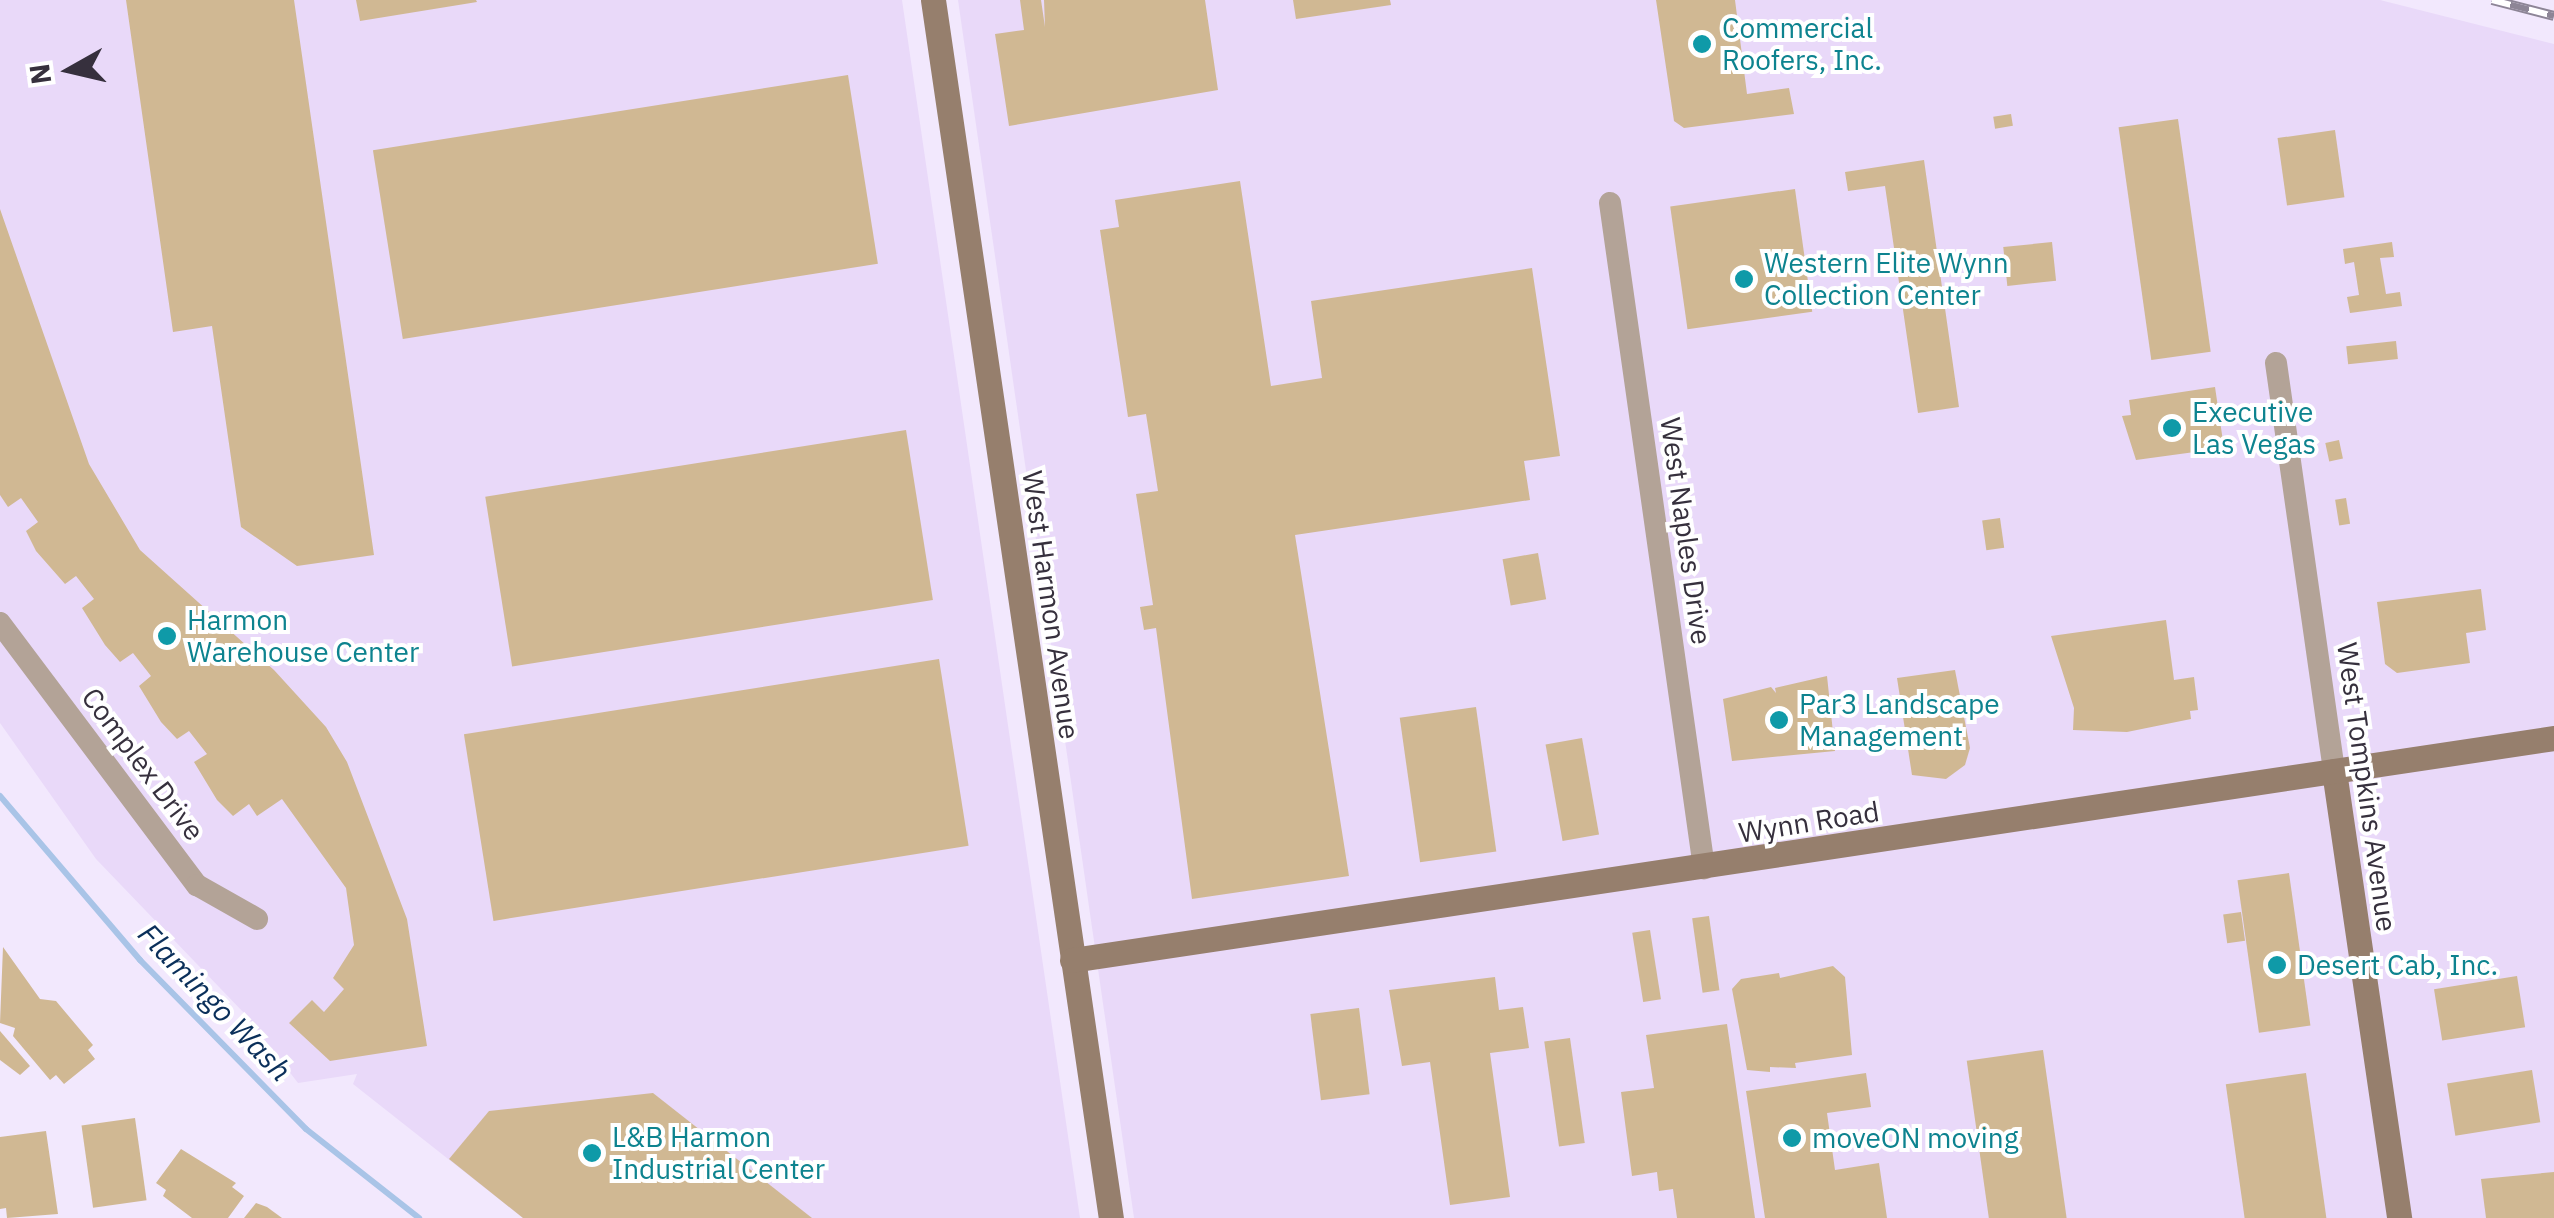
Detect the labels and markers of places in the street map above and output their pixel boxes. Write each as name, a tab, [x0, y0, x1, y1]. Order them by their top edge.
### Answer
place label: Commercial Roofers, Inc.	[1722, 11, 1882, 77]
marker: Commercial Roofers, Inc.	[1691, 33, 1713, 55]
place label: Western Elite Wynn Collection Center	[1764, 246, 2009, 312]
marker: Western Elite Wynn Collection Center	[1733, 268, 1755, 290]
place label: Executive Las Vegas	[2192, 395, 2316, 461]
marker: Executive Las Vegas	[2161, 417, 2183, 439]
place label: Harmon Warehouse Center	[187, 603, 419, 669]
marker: Harmon Warehouse Center	[156, 625, 178, 647]
place label: Par3 Landscape Management	[1799, 687, 2000, 753]
marker: Par3 Landscape Management	[1768, 709, 1790, 731]
place label: Desert Cab, Inc.	[2297, 948, 2498, 982]
marker: Desert Cab, Inc.	[2266, 954, 2288, 976]
place label: L&B Harmon Industrial Center	[612, 1120, 825, 1186]
place label: moveON moving	[1812, 1121, 2018, 1155]
marker: moveON moving	[1781, 1127, 1803, 1149]
marker: L&B Harmon Industrial Center	[581, 1142, 603, 1164]

